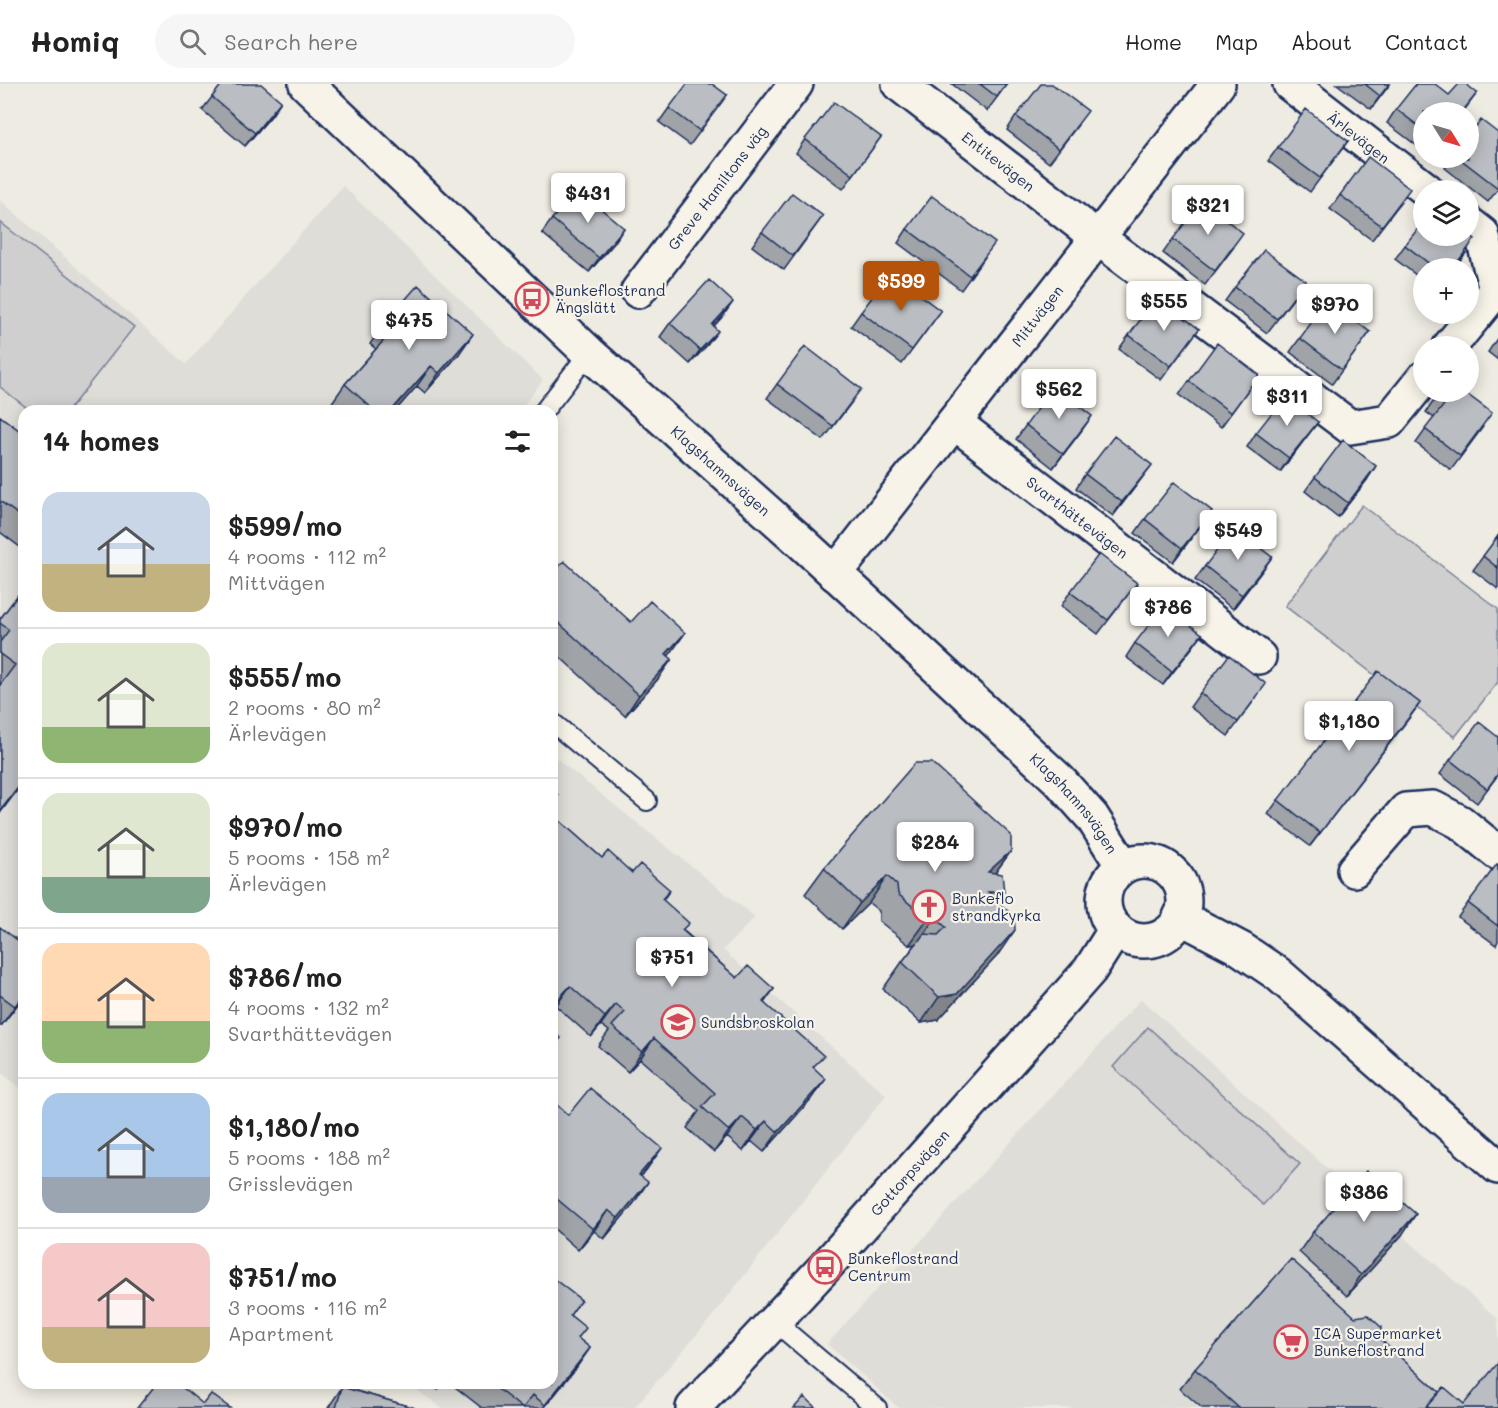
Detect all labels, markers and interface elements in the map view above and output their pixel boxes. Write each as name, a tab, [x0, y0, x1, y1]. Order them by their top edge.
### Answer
search box	[155, 14, 575, 68]
text: Homiq	[30, 23, 119, 59]
icon: search	[176, 25, 209, 58]
text: Search here	[224, 27, 358, 56]
text: Home	[1125, 28, 1182, 55]
text: Map	[1215, 28, 1258, 55]
text: About	[1291, 28, 1352, 55]
text: Contact	[1385, 28, 1468, 55]
north arrow	[1413, 102, 1479, 168]
map controls	[1413, 102, 1479, 402]
street label: Ärlevägen	[1323, 107, 1394, 168]
street label: Greve Hamiltons väg	[663, 121, 771, 254]
street label: Entitevägen	[958, 127, 1039, 196]
pin: $431	[552, 173, 624, 224]
text: $431	[565, 179, 611, 205]
button: layers	[1413, 180, 1479, 246]
pin: $321	[1172, 185, 1244, 236]
text: $321	[1186, 191, 1230, 217]
button: +	[1413, 258, 1479, 324]
pin: $599	[865, 261, 937, 312]
text: $599	[877, 267, 925, 293]
place label: Bunkeflostrand Ängslätt	[555, 280, 665, 317]
bus stop icon: Bunkeflostrand Ängslätt	[514, 281, 550, 317]
street label: Mittvägen	[1007, 281, 1067, 350]
pin: $555	[1128, 281, 1200, 332]
pin: $970	[1299, 284, 1371, 335]
text: $555	[1140, 287, 1188, 313]
text: $970	[1311, 290, 1359, 316]
pin: $475	[373, 300, 445, 351]
text: $475	[385, 306, 433, 332]
button: −	[1413, 336, 1479, 402]
pin: $562	[1023, 369, 1095, 420]
text: $562	[1035, 375, 1083, 401]
pin: $311	[1251, 376, 1323, 427]
text: $311	[1266, 382, 1308, 408]
street label: Klagshamnsvägen	[667, 421, 775, 520]
text: 14 homes	[42, 424, 160, 458]
icon: filters	[501, 425, 534, 458]
street label: Svarthättevägen	[1023, 472, 1132, 563]
text: $599/mo	[228, 509, 342, 543]
pin: $549	[1202, 510, 1274, 561]
icon: home	[90, 516, 162, 588]
text: $549	[1214, 516, 1262, 542]
text: 4 rooms · 112 m²	[228, 543, 386, 569]
text: Mittvägen	[228, 569, 325, 595]
pin: $786	[1132, 587, 1204, 638]
text: $786	[1144, 593, 1192, 619]
text: $555/mo	[228, 660, 341, 694]
icon: home	[90, 667, 162, 739]
text: 2 rooms · 80 m²	[228, 694, 381, 720]
pin: $1,180	[1300, 701, 1398, 752]
text: $1,180	[1318, 707, 1380, 733]
text: Ärlevägen	[228, 720, 327, 746]
street label: Klagshamnsvägen	[1026, 748, 1123, 857]
text: $970/mo	[228, 810, 343, 844]
icon: home	[90, 817, 162, 889]
pin: $284	[899, 822, 971, 873]
text: $284	[911, 828, 959, 854]
text: 5 rooms · 158 m²	[228, 844, 390, 870]
text: Ärlevägen	[228, 870, 327, 896]
place label: Bunkeflo strandkyrka	[952, 888, 1041, 925]
church icon: Bunkeflo strandkyrka	[911, 889, 947, 925]
pin: $751	[636, 937, 708, 988]
text: $751	[650, 943, 694, 969]
text: $786/mo	[228, 960, 342, 994]
icon: home	[90, 967, 162, 1039]
text: 4 rooms · 132 m²	[228, 994, 389, 1020]
school or university icon: Sundsbroskolan	[660, 1004, 696, 1040]
place label: Sundsbroskolan	[701, 1012, 814, 1032]
text: Svarthättevägen	[228, 1020, 392, 1046]
text: $1,180/mo	[228, 1110, 360, 1144]
icon: home	[90, 1117, 162, 1189]
street label: Gottorpsvägen	[866, 1125, 953, 1220]
text: 5 rooms · 188 m²	[228, 1144, 390, 1170]
text: Grisslevägen	[228, 1170, 353, 1196]
pin: $386	[1328, 1172, 1400, 1223]
text: $386	[1340, 1178, 1388, 1204]
place label: Bunkeflostrand Centrum	[848, 1248, 958, 1285]
bus stop icon: Bunkeflostrand Centrum	[807, 1249, 843, 1285]
text: $751/mo	[228, 1260, 337, 1294]
icon: home	[90, 1267, 162, 1339]
text: 3 rooms · 116 m²	[228, 1294, 387, 1320]
text: Apartment	[228, 1320, 334, 1346]
place label: ICA Supermarket Bunkeflostrand	[1314, 1323, 1442, 1360]
supermarket icon: ICA Supermarket Bunkeflostrand	[1273, 1324, 1309, 1360]

